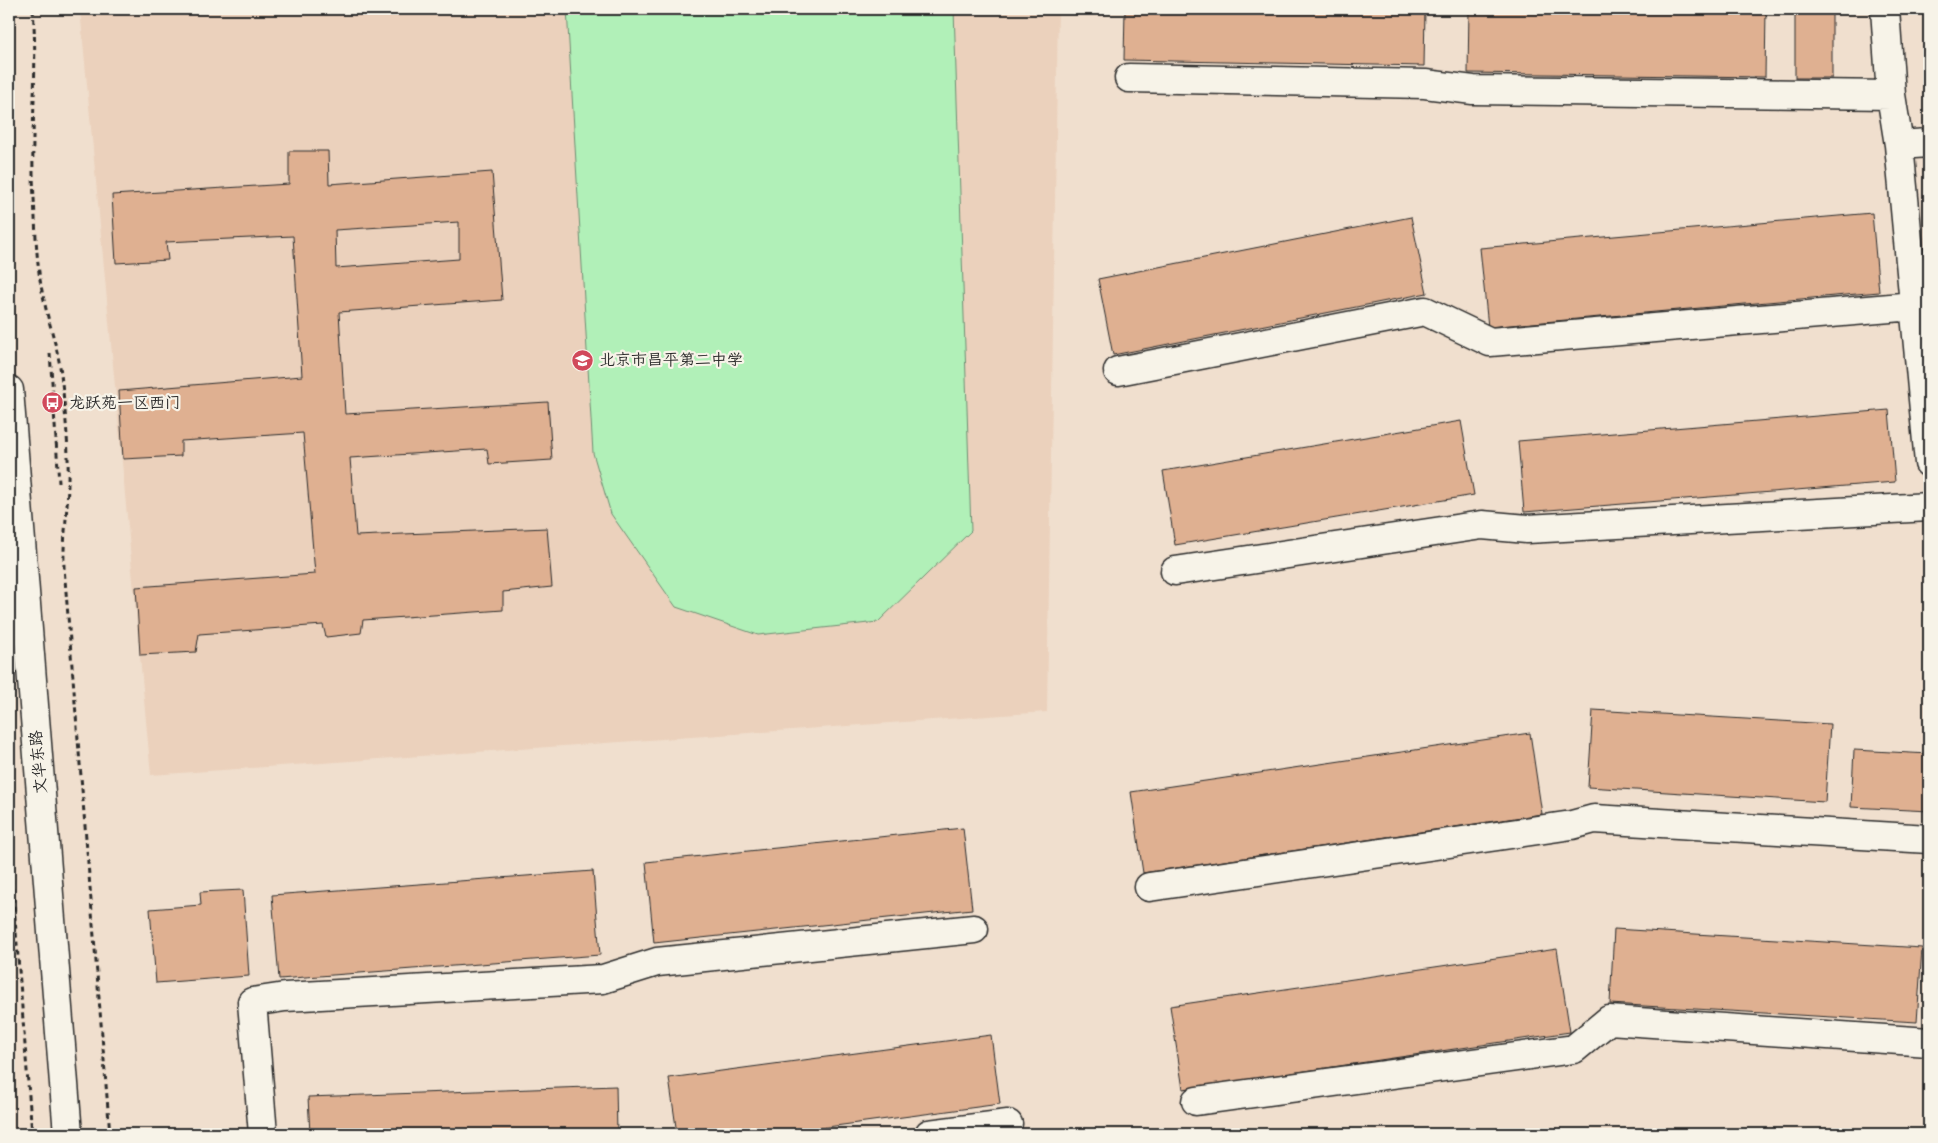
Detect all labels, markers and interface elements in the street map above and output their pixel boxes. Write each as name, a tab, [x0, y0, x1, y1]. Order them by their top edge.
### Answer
school or university icon: 北京市昌平第二中学	[571, 348, 595, 372]
place label: 北京市昌平第二中学	[599, 350, 743, 371]
bus stop icon: 龙跃苑一区西门	[41, 391, 65, 415]
place label: 龙跃苑一区西门	[69, 393, 181, 414]
street label: 文华东路	[26, 729, 52, 795]

